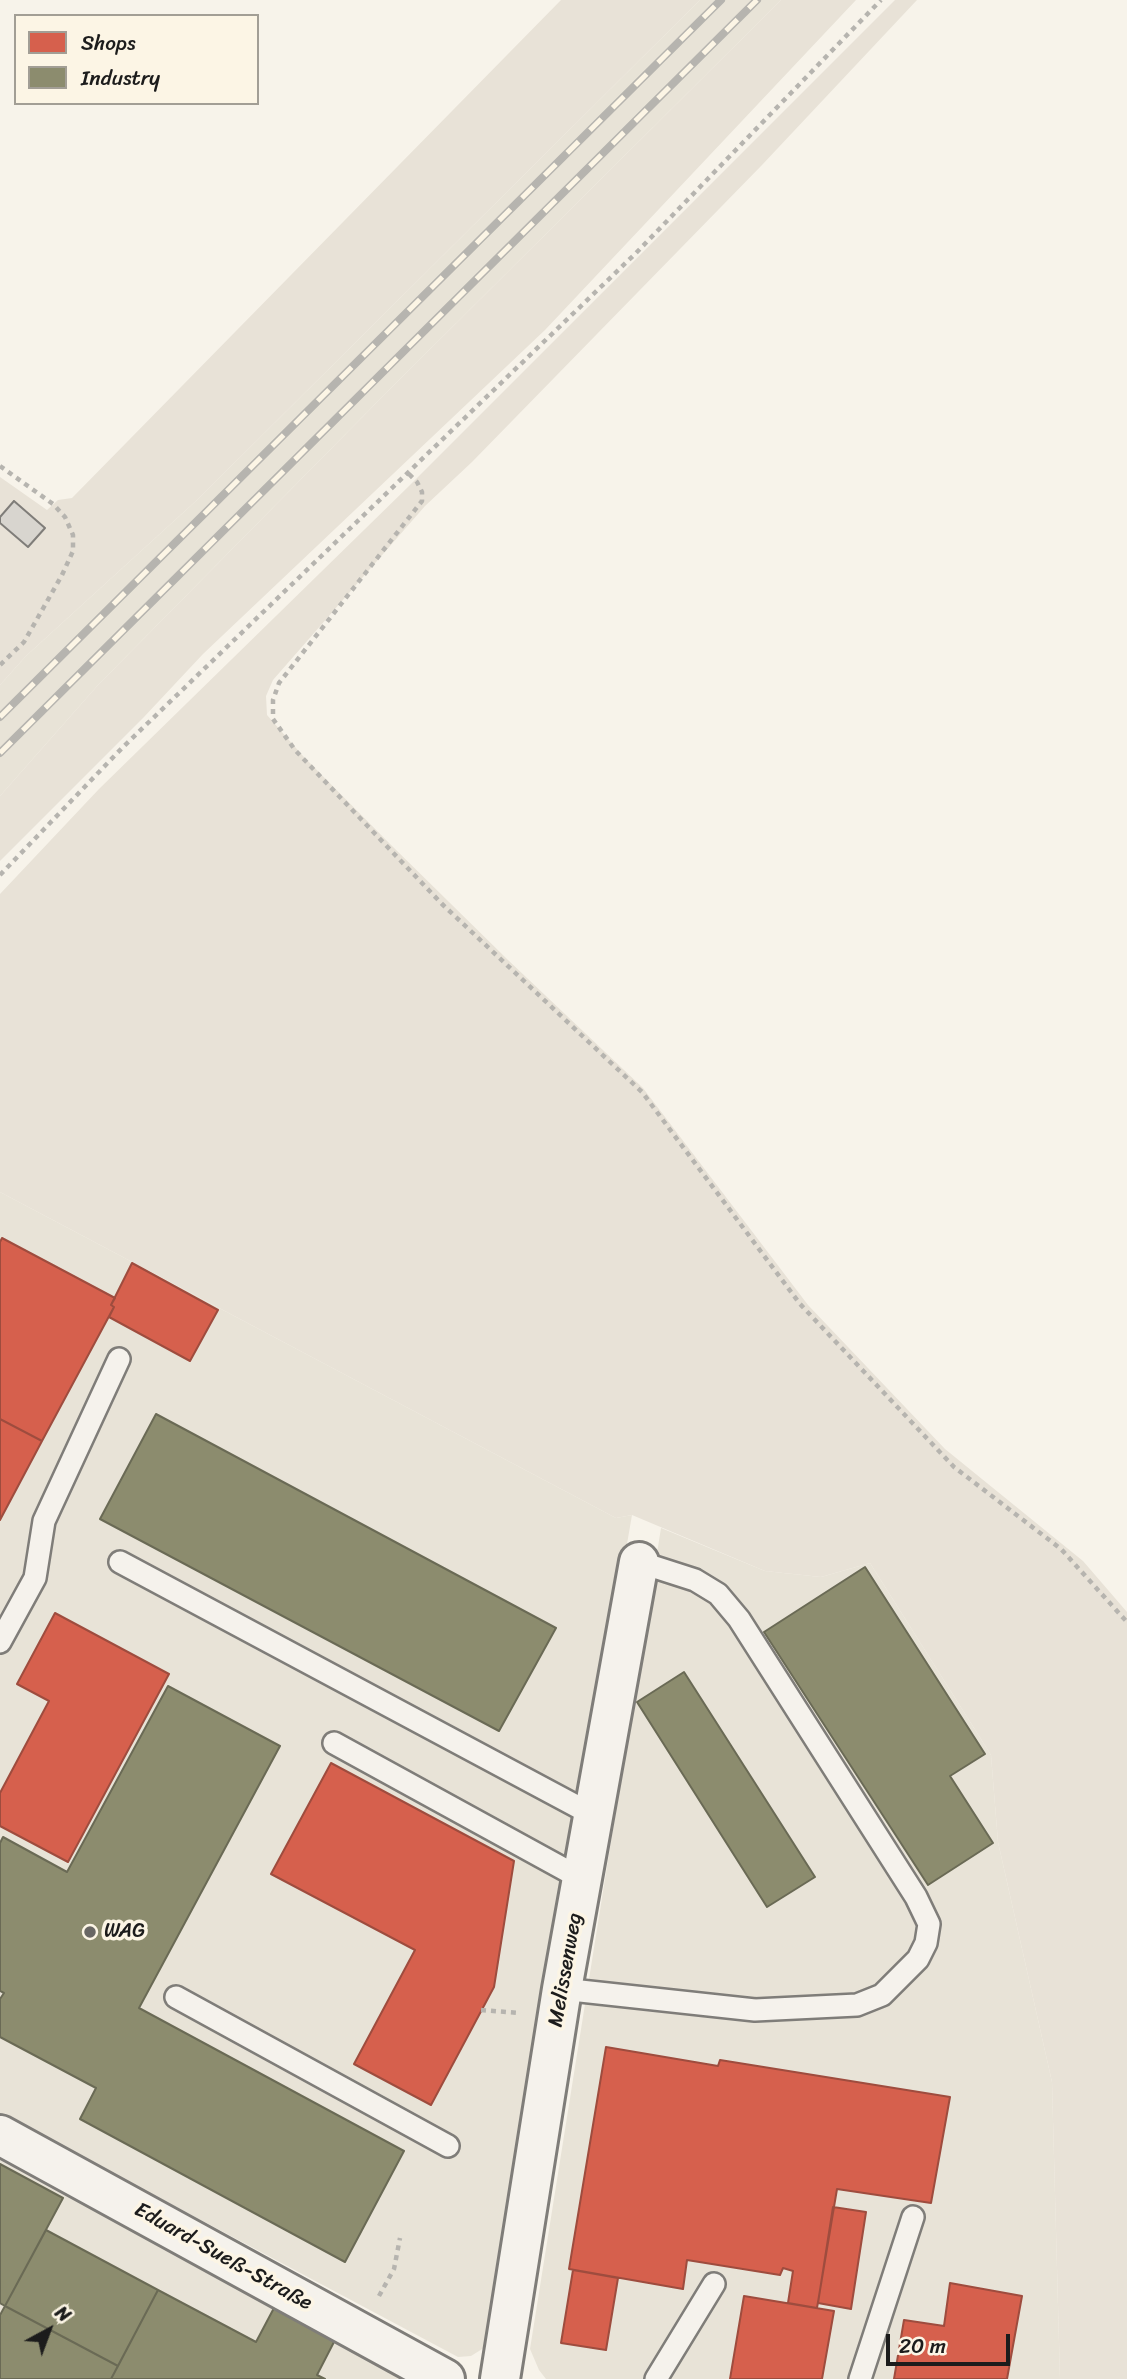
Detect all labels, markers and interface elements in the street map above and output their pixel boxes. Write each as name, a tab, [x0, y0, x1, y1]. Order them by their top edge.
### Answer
legend	[14, 14, 259, 105]
text: Shops	[81, 24, 136, 62]
text: Industry	[81, 59, 160, 97]
street label: Melissenweg	[544, 1911, 588, 2029]
place label: WAG	[104, 1919, 145, 1945]
marker: WAG	[82, 1924, 98, 1940]
street label: Eduard-Sueß-Straße	[130, 2198, 316, 2316]
north arrow	[14, 2295, 84, 2365]
text: N	[47, 2297, 79, 2331]
scale bar	[889, 2320, 1013, 2364]
text: 20 m	[899, 2327, 946, 2365]

